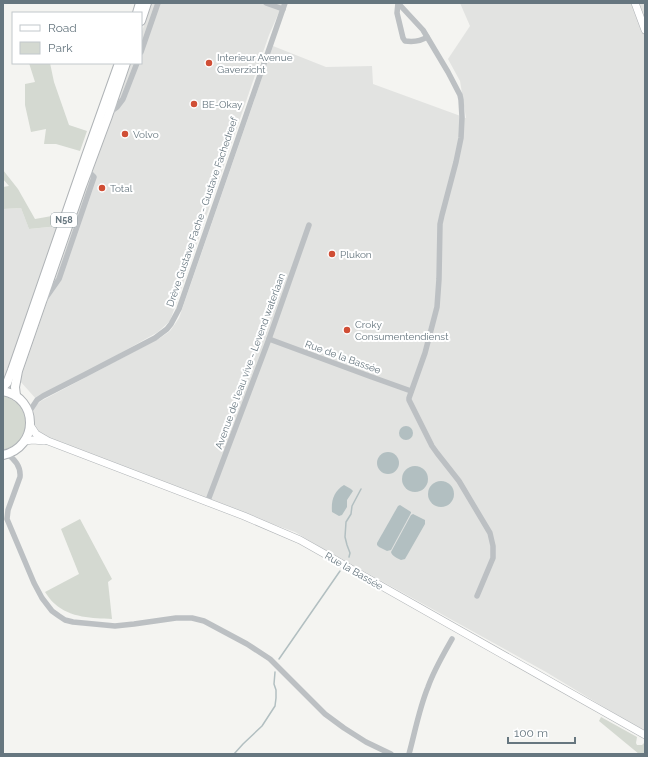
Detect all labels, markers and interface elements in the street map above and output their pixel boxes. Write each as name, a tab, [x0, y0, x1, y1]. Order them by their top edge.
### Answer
legend	[12, 12, 142, 64]
text: Road	[48, 21, 77, 35]
text: Park	[48, 41, 73, 55]
place label: Interieur Avenue Gaverzicht	[217, 52, 293, 75]
marker: Interieur Avenue Gaverzicht	[204, 58, 214, 68]
marker: BE-Okay	[189, 99, 199, 109]
place label: BE-Okay	[202, 99, 243, 110]
street label: Drève Gustave Fache - Gustave Fachedreef	[164, 115, 240, 308]
marker: Volvo	[120, 129, 130, 139]
place label: Volvo	[133, 129, 159, 140]
marker: Total	[97, 183, 107, 193]
place label: Total	[110, 183, 133, 194]
road number: N58	[51, 213, 77, 227]
marker: Plukon	[327, 249, 337, 259]
place label: Plukon	[340, 249, 372, 260]
street label: Avenue de l'eau vive - Levend waterlaan	[213, 271, 287, 450]
place label: Croky Consumentendienst	[355, 319, 449, 342]
marker: Croky Consumentendienst	[342, 325, 352, 335]
street label: Rue de la Bassée	[304, 338, 382, 376]
street label: Rue la Bassée	[323, 550, 385, 592]
scale bar	[508, 719, 575, 745]
text: 100 m	[514, 726, 548, 740]

